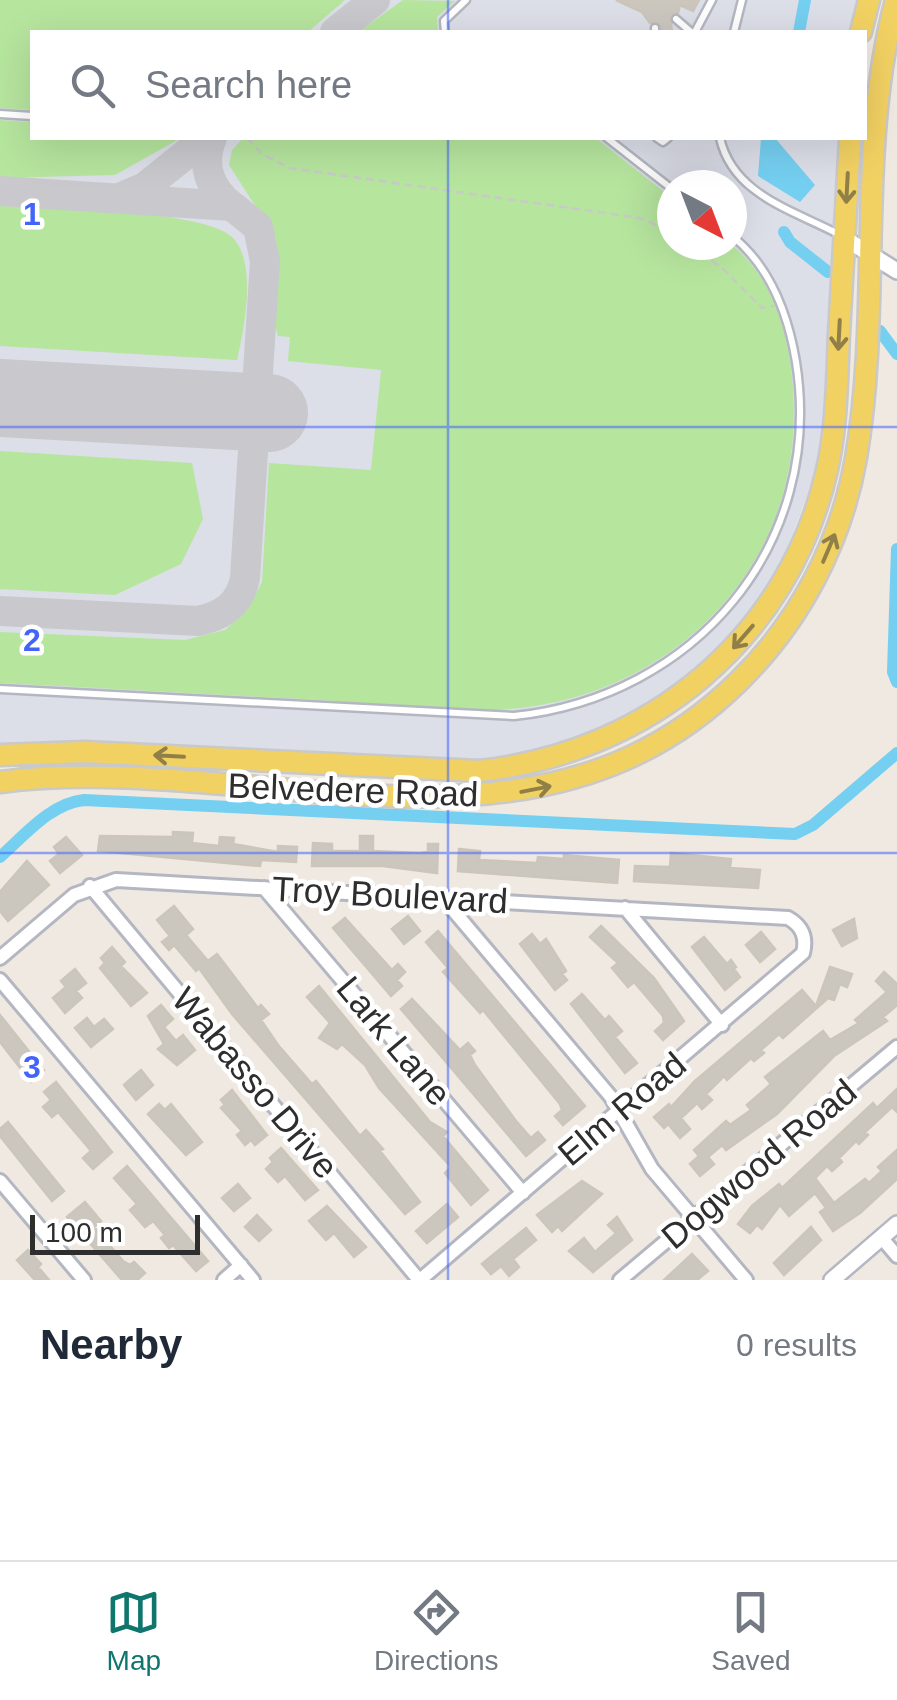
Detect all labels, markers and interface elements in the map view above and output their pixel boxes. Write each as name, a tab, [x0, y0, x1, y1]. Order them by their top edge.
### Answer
search box	[30, 30, 867, 140]
icon: search	[65, 58, 120, 113]
text: Search here	[145, 64, 352, 106]
north arrow	[657, 170, 747, 260]
one-way arrow	[837, 171, 856, 203]
text: 1	[23, 196, 41, 232]
one-way arrow	[829, 318, 848, 350]
one-way arrow	[821, 533, 839, 564]
text: 2	[23, 622, 41, 658]
one-way arrow	[732, 624, 754, 650]
one-way arrow	[154, 746, 186, 765]
street label: Belvedere Road	[227, 766, 479, 813]
one-way arrow	[519, 778, 551, 797]
street label: Troy Boulevard	[271, 869, 509, 920]
street label: Lark Lane	[329, 969, 459, 1113]
street label: Wabasso Drive	[165, 980, 346, 1186]
street label: Elm Road	[550, 1044, 693, 1173]
text: 3	[23, 1049, 41, 1085]
street label: Dogwood Road	[654, 1071, 864, 1256]
scale bar	[30, 1210, 200, 1254]
text: 100 m	[45, 1217, 123, 1248]
text: Nearby	[40, 1321, 182, 1368]
text: 0 results	[736, 1327, 857, 1363]
tab: Map	[106, 1585, 161, 1677]
tab: Directions	[374, 1585, 499, 1677]
tab: Saved	[711, 1585, 791, 1677]

